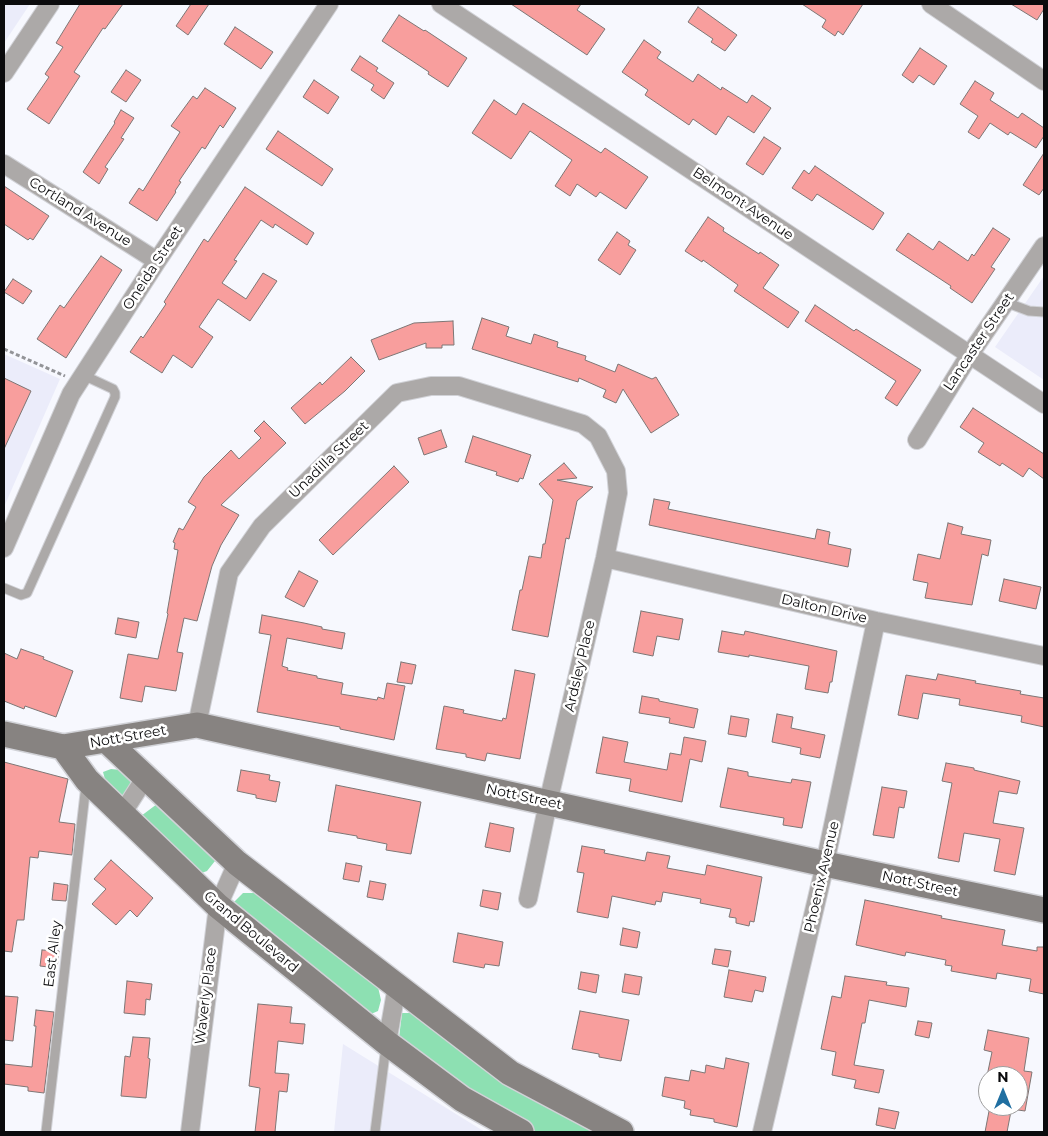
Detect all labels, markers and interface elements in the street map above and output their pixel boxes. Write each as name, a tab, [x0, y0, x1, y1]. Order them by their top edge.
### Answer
street label: Belmont Avenue	[689, 164, 797, 244]
street label: Cortland Avenue	[26, 174, 134, 250]
street label: Oneida Street	[119, 223, 187, 313]
street label: Lancaster Street	[940, 290, 1018, 394]
street label: Unadilla Street	[286, 418, 372, 502]
street label: Dalton Drive	[779, 591, 869, 627]
street label: Ardsley Place	[561, 619, 599, 713]
street label: Nott Street	[88, 722, 168, 752]
street label: Nott Street	[484, 781, 564, 813]
street label: Phoenix Avenue	[801, 820, 843, 934]
street label: Nott Street	[880, 868, 960, 900]
street label: Grand Boulevard	[200, 888, 302, 976]
street label: East Alley	[41, 920, 65, 988]
street label: Waverly Place	[192, 947, 220, 1045]
north arrow	[978, 1066, 1028, 1116]
text: N	[997, 1068, 1009, 1086]

